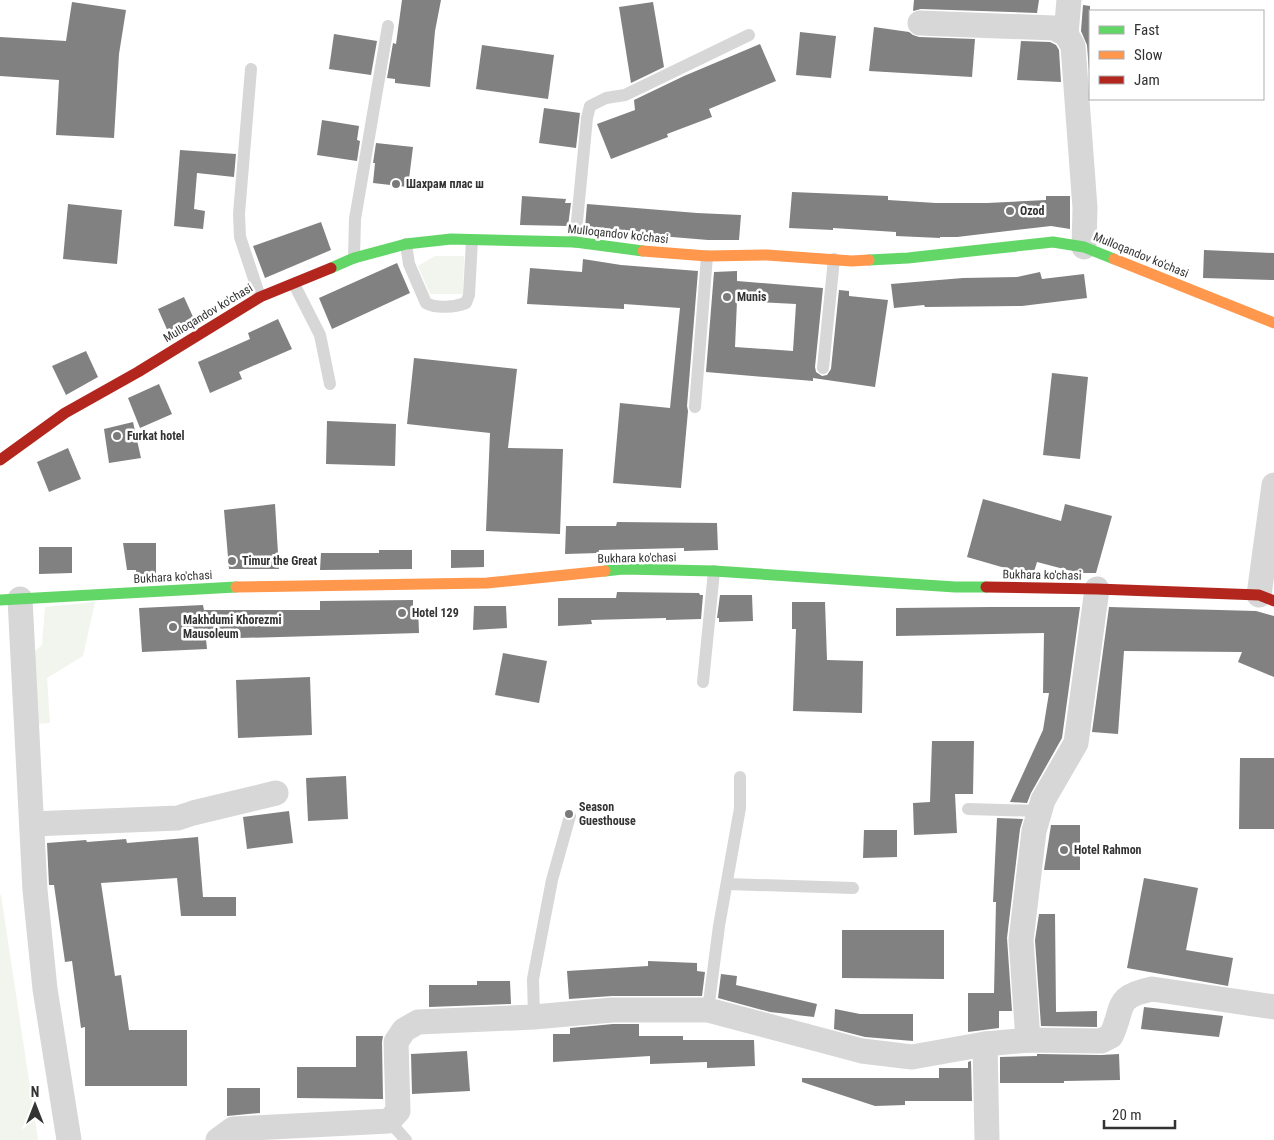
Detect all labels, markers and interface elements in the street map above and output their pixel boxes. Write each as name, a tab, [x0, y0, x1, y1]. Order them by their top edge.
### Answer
legend	[1089, 10, 1264, 100]
text: Fast	[1134, 21, 1159, 39]
text: Slow	[1134, 46, 1163, 64]
text: Jam	[1134, 71, 1160, 89]
place label: Шахрам плас ш	[406, 177, 484, 191]
marker: Шахрам плас ш	[390, 178, 402, 190]
place label: Ozod	[1020, 204, 1045, 218]
marker: Ozod	[1004, 205, 1016, 217]
street label: Mulloqandov ko'chasi	[567, 222, 669, 246]
street label: Mulloqandov ko'chasi	[1091, 230, 1191, 280]
street label: Mulloqandov ko'chasi	[161, 281, 255, 345]
place label: Munis	[737, 290, 767, 304]
marker: Munis	[721, 291, 733, 303]
place label: Furkat hotel	[127, 429, 185, 443]
marker: Furkat hotel	[111, 430, 123, 442]
street label: Bukhara ko'chasi	[597, 550, 677, 566]
place label: Timur the Great	[242, 554, 317, 568]
marker: Timur the Great	[226, 555, 238, 567]
street label: Bukhara ko'chasi	[1002, 567, 1082, 583]
street label: Bukhara ko'chasi	[133, 568, 213, 586]
place label: Hotel 129	[412, 606, 459, 620]
marker: Hotel 129	[396, 607, 408, 619]
place label: Makhdumi Khorezmi Mausoleum	[183, 613, 281, 641]
marker: Makhdumi Khorezmi Mausoleum	[167, 621, 179, 633]
place label: Season Guesthouse	[579, 800, 636, 828]
marker: Season Guesthouse	[563, 808, 575, 820]
place label: Hotel Rahmon	[1074, 843, 1142, 857]
marker: Hotel Rahmon	[1058, 844, 1070, 856]
north arrow	[10, 1080, 60, 1130]
text: N	[31, 1084, 39, 1100]
scale bar	[1104, 1098, 1175, 1130]
text: 20 m	[1112, 1106, 1142, 1124]

